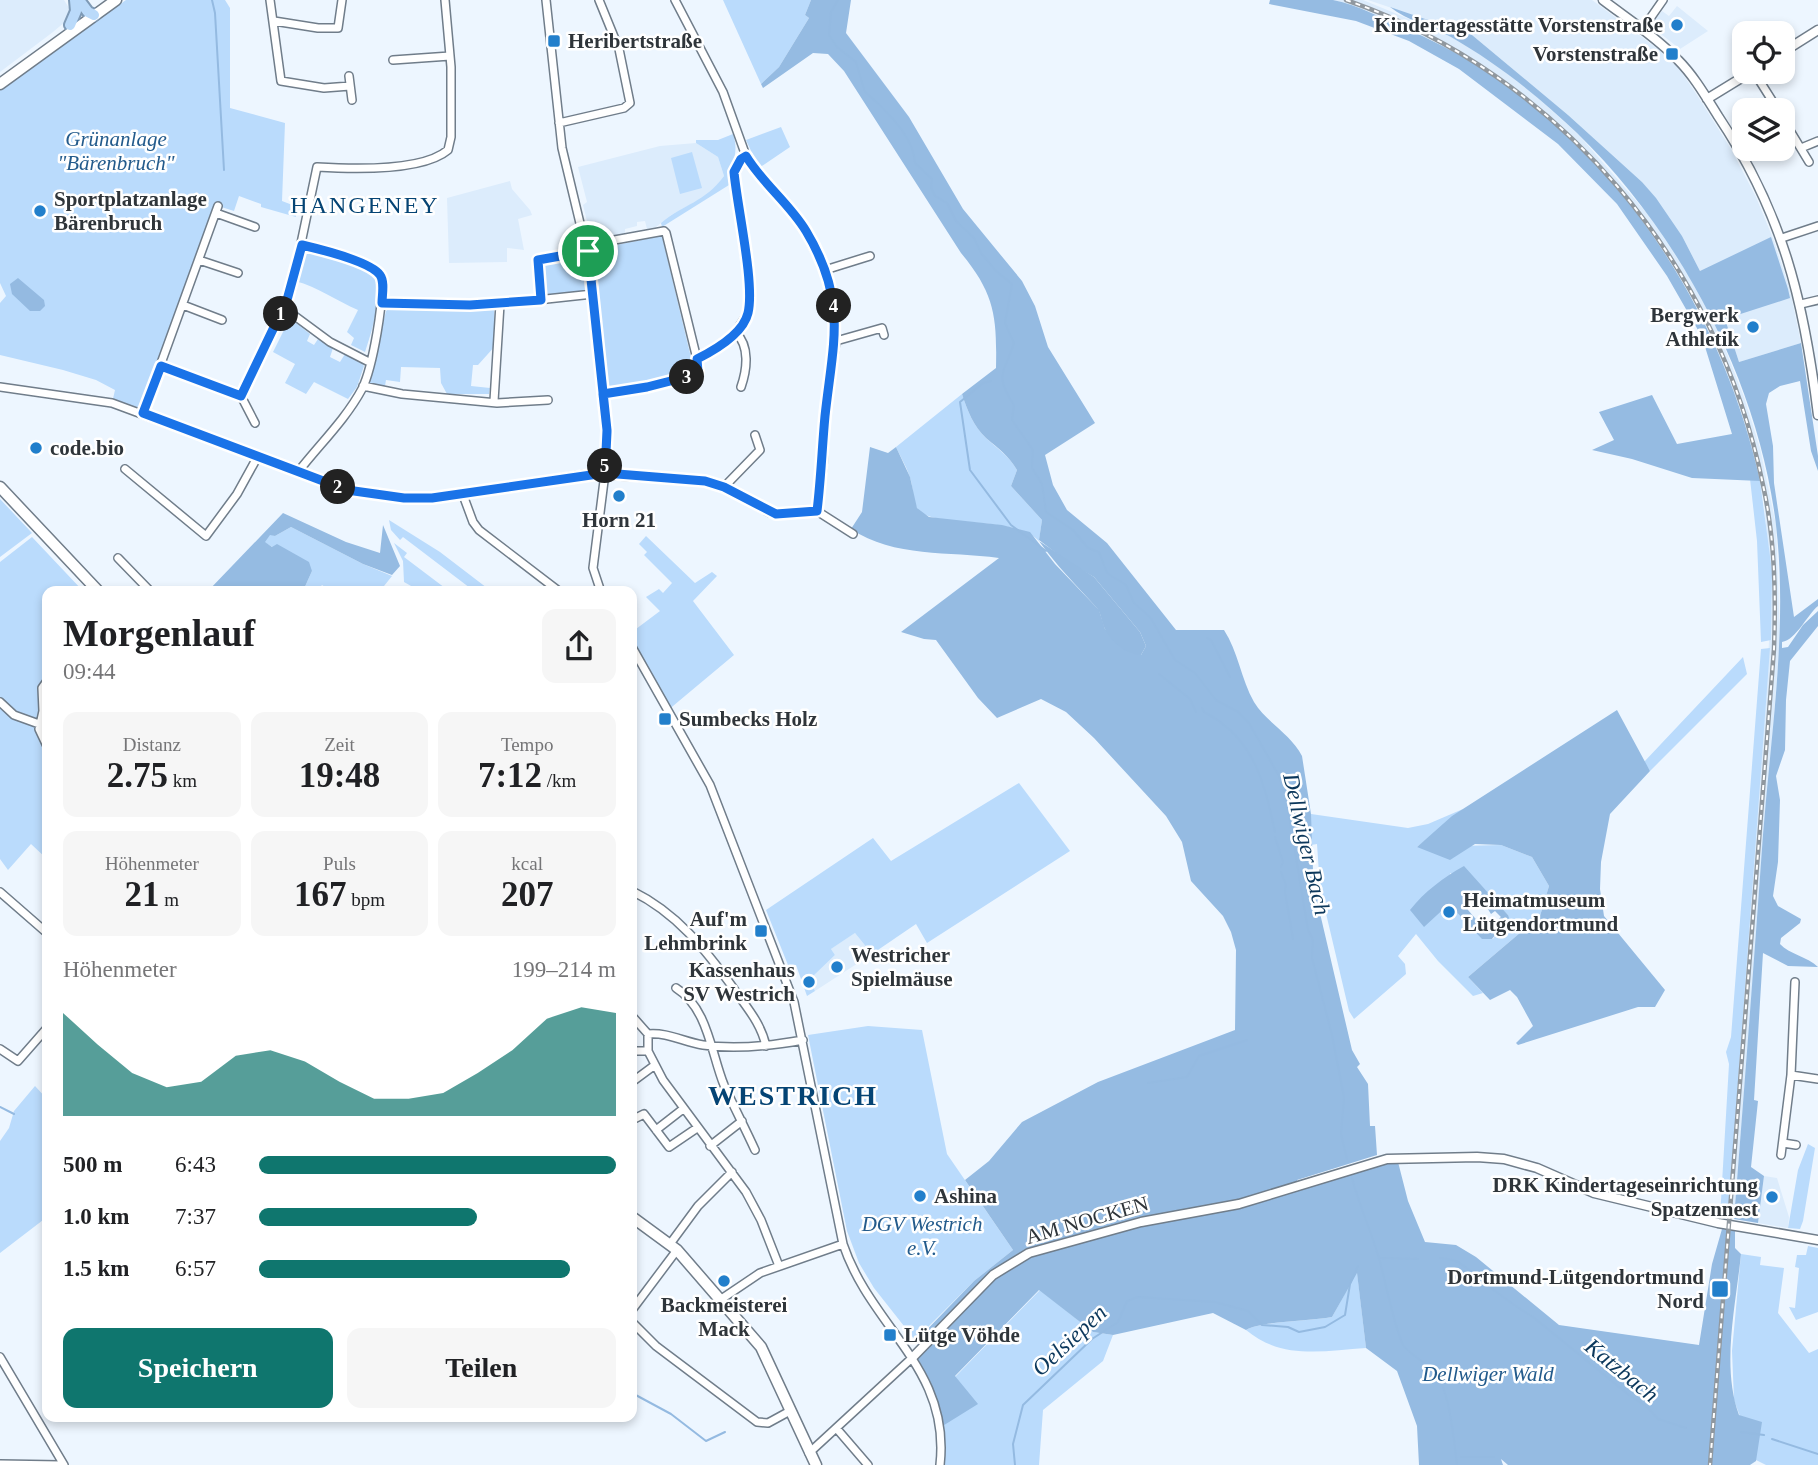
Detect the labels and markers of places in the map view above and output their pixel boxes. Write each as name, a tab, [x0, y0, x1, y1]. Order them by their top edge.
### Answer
place label: Kindertagesstätte Vorstenstraße	[1374, 13, 1663, 37]
marker: Kindertagesstätte Vorstenstraße	[1669, 17, 1685, 33]
place label: Heribertstraße	[568, 29, 702, 53]
marker: Heribertstraße	[546, 33, 562, 49]
place label: Vorstenstraße	[1533, 42, 1658, 66]
marker: Vorstenstraße	[1664, 46, 1680, 62]
place label: Sportplatzanlage Bärenbruch	[54, 187, 207, 235]
marker: Sportplatzanlage Bärenbruch	[32, 203, 48, 219]
pin	[558, 221, 618, 281]
pin: 4	[816, 288, 852, 324]
pin: 1	[264, 296, 298, 332]
place label: Bergwerk Athletik	[1650, 303, 1739, 351]
marker: Bergwerk Athletik	[1745, 319, 1761, 335]
pin: 3	[670, 360, 704, 394]
place label: code.bio	[50, 436, 124, 460]
marker: code.bio	[28, 440, 44, 456]
pin: 5	[588, 448, 622, 484]
pin: 2	[320, 470, 356, 504]
marker: Horn 21	[611, 488, 627, 504]
place label: Horn 21	[582, 508, 656, 532]
place label: Sumbecks Holz	[679, 707, 817, 731]
marker: Sumbecks Holz	[657, 711, 673, 727]
place label: Heimatmuseum Lütgendortmund	[1463, 888, 1619, 936]
marker: Heimatmuseum Lütgendortmund	[1441, 904, 1457, 920]
place label: Auf'm Lehmbrink	[644, 907, 748, 955]
marker: Auf'm Lehmbrink	[753, 923, 769, 939]
place label: Westricher Spielmäuse	[851, 943, 953, 991]
place label: Kassenhaus SV Westrich	[683, 958, 795, 1006]
marker: Westricher Spielmäuse	[829, 959, 845, 975]
marker: Kassenhaus SV Westrich	[801, 974, 817, 990]
place label: DRK Kindertageseinrichtung Spatzennest	[1493, 1173, 1758, 1221]
place label: Ashina	[934, 1184, 998, 1208]
marker: Ashina	[912, 1188, 928, 1204]
marker: DRK Kindertageseinrichtung Spatzennest	[1764, 1189, 1780, 1205]
place label: Dortmund-Lütgendortmund Nord	[1447, 1265, 1704, 1313]
marker: Backmeisterei Mack	[716, 1273, 732, 1289]
marker: Dortmund-Lütgendortmund Nord	[1710, 1279, 1730, 1299]
place label: Backmeisterei Mack	[661, 1293, 788, 1341]
place label: Lütge Vöhde	[904, 1323, 1020, 1347]
marker: Lütge Vöhde	[882, 1327, 898, 1343]

